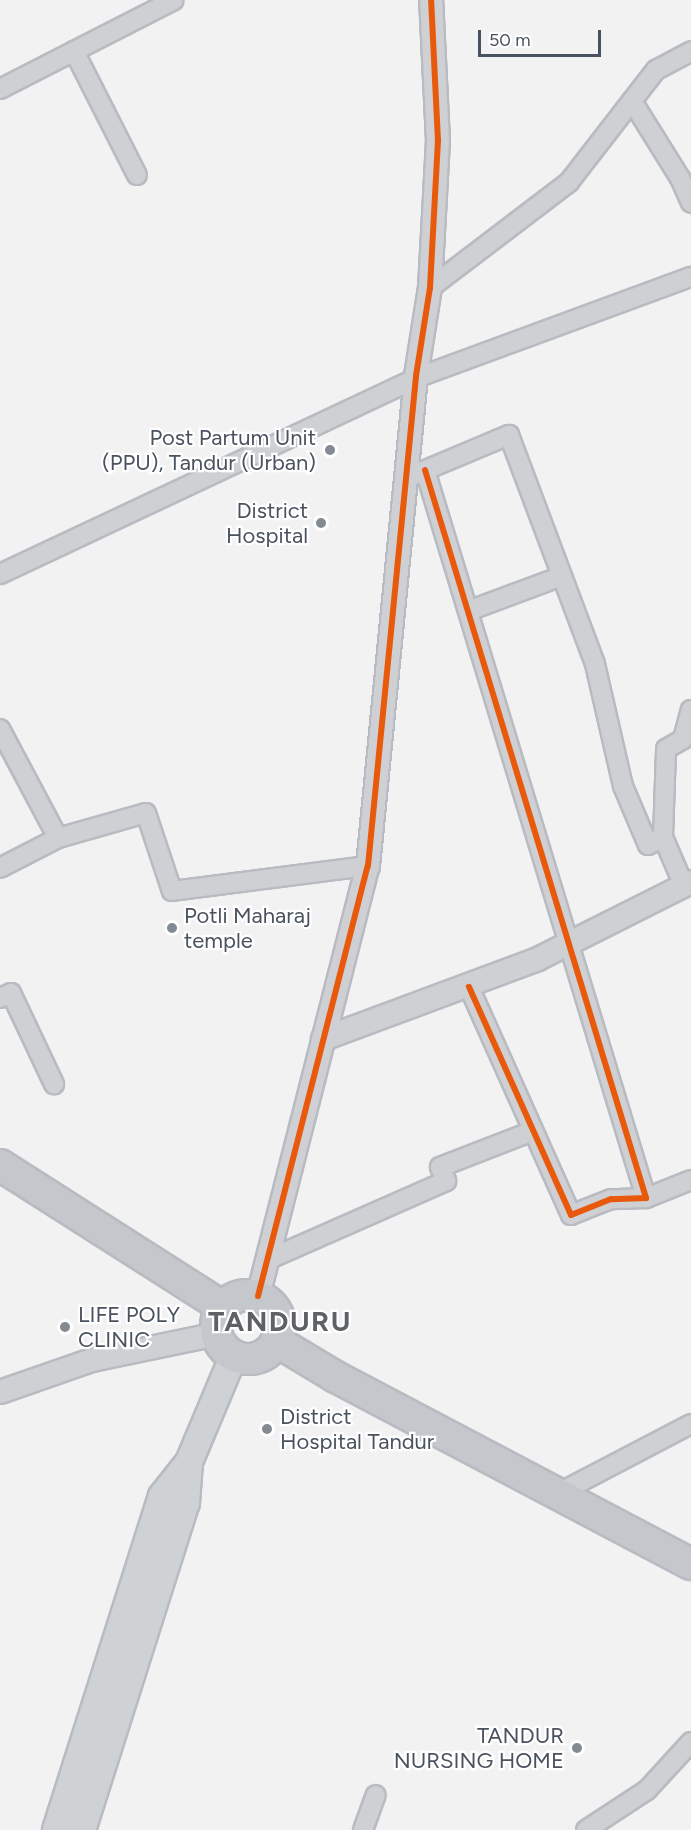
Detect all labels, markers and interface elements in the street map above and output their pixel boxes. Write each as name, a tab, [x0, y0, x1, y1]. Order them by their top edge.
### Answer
scale bar	[481, 18, 604, 56]
text: 50 m	[489, 29, 531, 51]
place label: Post Partum Unit (PPU), Tandur (Urban)	[102, 424, 316, 476]
marker: Post Partum Unit (PPU), Tandur (Urban)	[321, 441, 339, 459]
place label: District Hospital	[226, 497, 308, 548]
marker: District Hospital	[312, 514, 330, 532]
place label: Potli Maharaj temple	[184, 902, 311, 954]
marker: Potli Maharaj temple	[165, 921, 179, 935]
place label: LIFE POLY CLINIC	[78, 1301, 180, 1352]
district label: TANDURU	[208, 1304, 352, 1338]
marker: LIFE POLY CLINIC	[56, 1318, 74, 1336]
place label: District Hospital Tandur	[280, 1403, 434, 1454]
marker: District Hospital Tandur	[258, 1420, 276, 1438]
place label: TANDUR NURSING HOME	[394, 1722, 564, 1774]
marker: TANDUR NURSING HOME	[568, 1739, 586, 1757]

